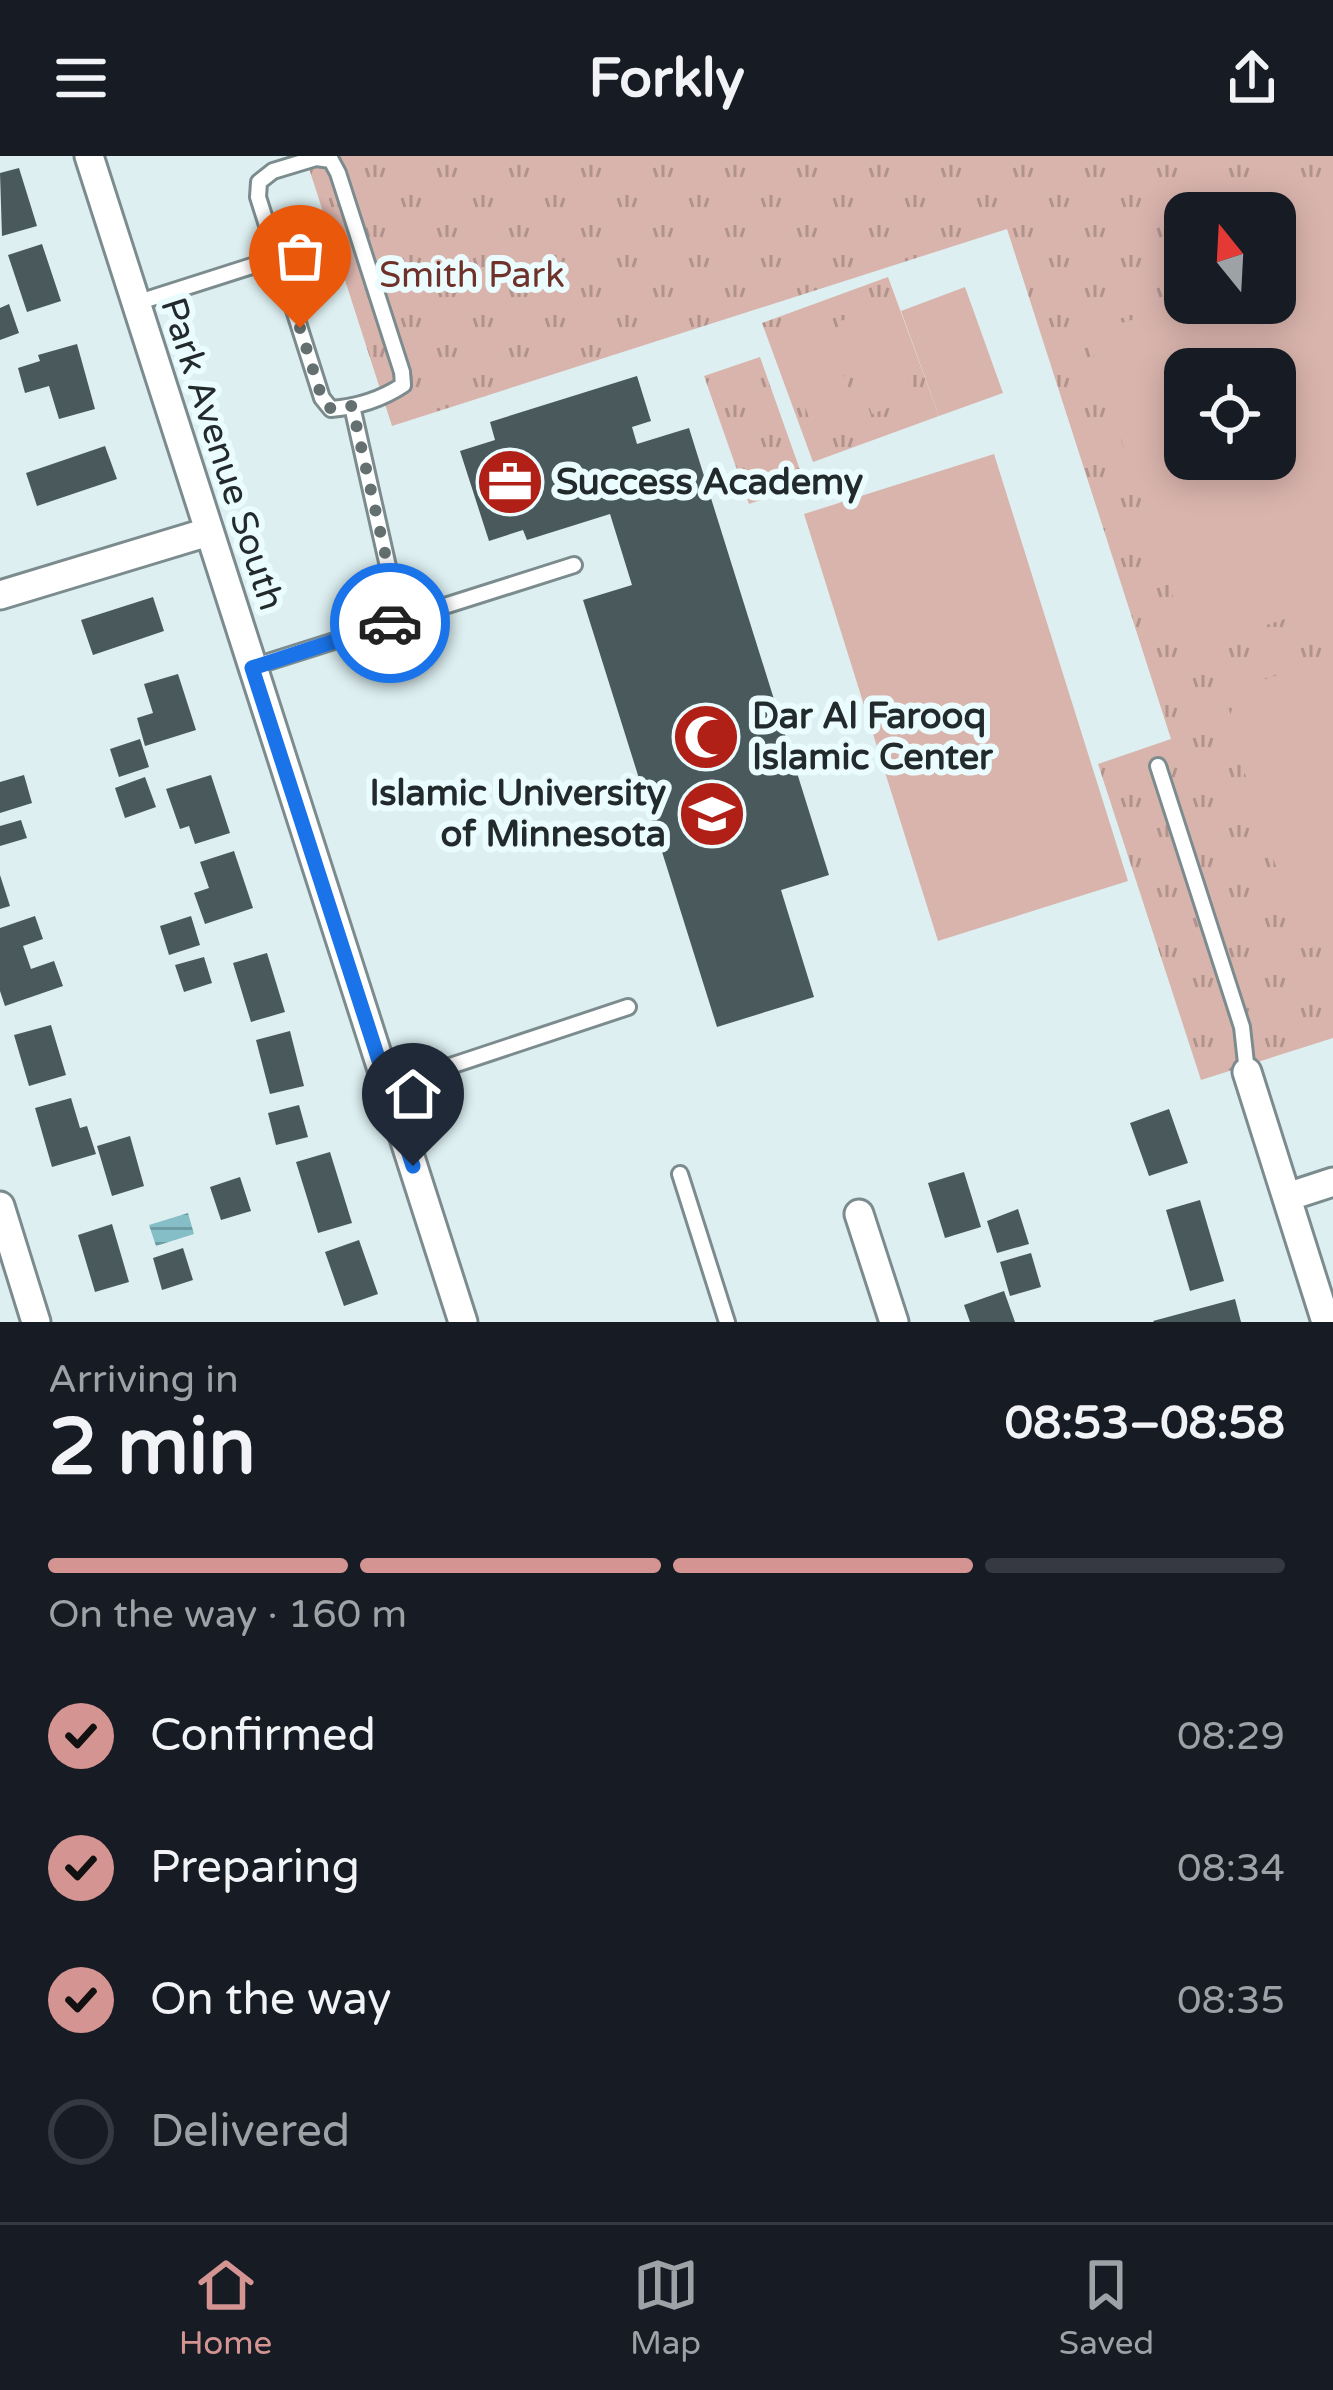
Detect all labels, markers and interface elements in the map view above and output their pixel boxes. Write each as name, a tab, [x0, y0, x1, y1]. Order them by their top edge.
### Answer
icon: menu	[48, 45, 114, 111]
icon: share	[1219, 45, 1285, 111]
text: Forkly	[588, 46, 745, 111]
north arrow	[1164, 192, 1296, 324]
map controls	[1164, 192, 1296, 480]
pin	[249, 205, 351, 328]
icon: bag	[267, 223, 333, 289]
park label: Smith Park	[379, 254, 565, 297]
street label: Park Avenue South	[151, 292, 293, 616]
button: locate	[1164, 348, 1296, 480]
office icon: Success Academy	[475, 447, 545, 517]
place label: Success Academy	[556, 461, 863, 504]
courier	[330, 563, 450, 683]
icon: car	[357, 590, 423, 656]
place label: Dar Al Farooq Islamic Center	[752, 695, 994, 779]
mosque icon: Dar Al Farooq Islamic Center	[671, 702, 741, 772]
place label: Islamic University of Minnesota	[369, 772, 666, 856]
school or university icon: Islamic University of Minnesota	[677, 779, 747, 849]
pin	[362, 1043, 464, 1166]
icon: home	[380, 1061, 446, 1127]
text: Arriving in	[48, 1356, 239, 1403]
text: 08:53–08:58	[1005, 1397, 1285, 1451]
text: 2 min	[48, 1401, 256, 1495]
text: On the way · 160 m	[48, 1591, 407, 1638]
icon: check	[48, 1703, 114, 1769]
text: Confirmed	[150, 1709, 376, 1763]
text: 08:29	[1177, 1713, 1285, 1760]
icon: check	[48, 1835, 114, 1901]
text: Preparing	[150, 1841, 360, 1895]
text: 08:34	[1177, 1845, 1285, 1892]
icon: check	[48, 1967, 114, 2033]
text: On the way	[150, 1973, 391, 2027]
text: 08:35	[1177, 1977, 1285, 2024]
text: Delivered	[150, 2105, 350, 2159]
tab: Home	[179, 2252, 272, 2363]
tab: Map	[630, 2252, 701, 2363]
tab: Saved	[1059, 2252, 1154, 2363]

